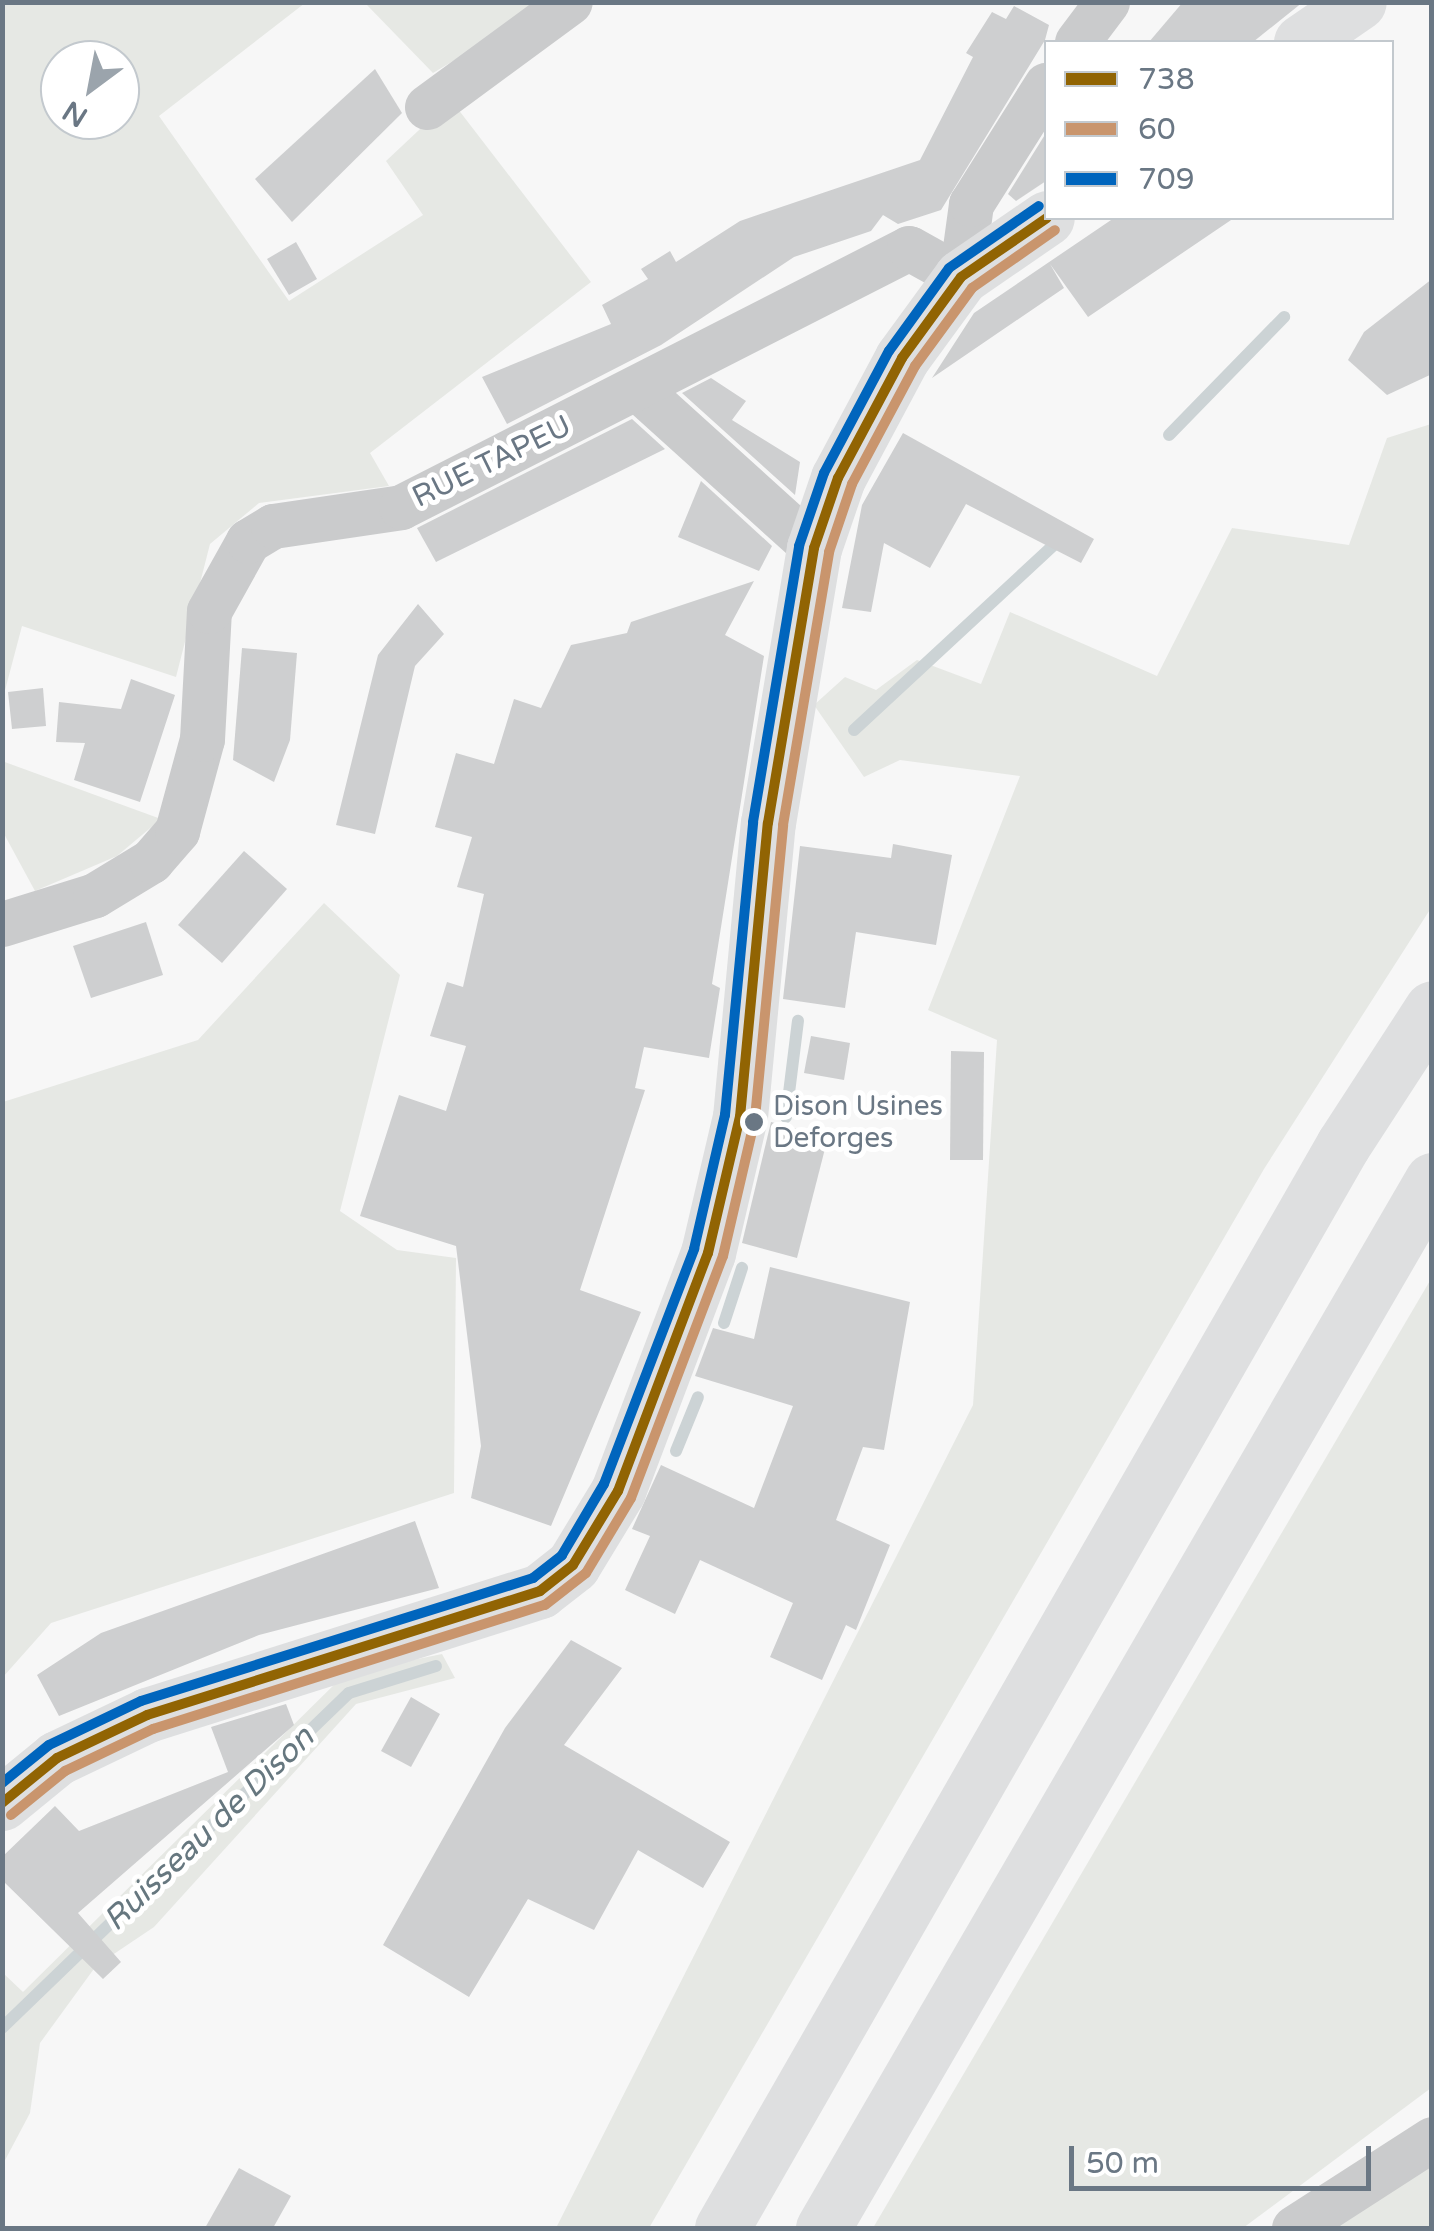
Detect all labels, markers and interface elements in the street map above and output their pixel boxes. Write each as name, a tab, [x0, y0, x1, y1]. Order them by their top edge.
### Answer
north arrow	[40, 40, 140, 140]
legend	[1044, 40, 1394, 220]
text: 738	[1138, 61, 1195, 98]
text: N	[57, 93, 94, 134]
text: 60	[1138, 111, 1176, 148]
text: 709	[1138, 161, 1195, 198]
street label: RUE TAPEU	[407, 408, 577, 516]
place label: Dison Usines Deforges	[773, 1089, 943, 1155]
marker: Dison Usines Deforges	[744, 1112, 764, 1132]
water label: Ruisseau de Dison	[96, 1719, 322, 1939]
scale bar	[1074, 2126, 1376, 2188]
text: 50 m	[1086, 2145, 1159, 2182]

